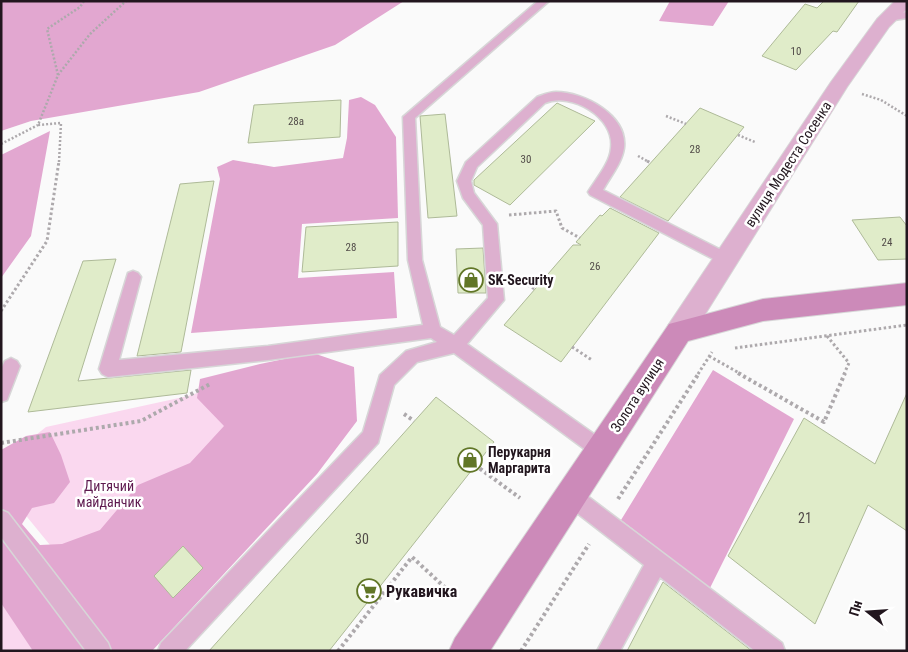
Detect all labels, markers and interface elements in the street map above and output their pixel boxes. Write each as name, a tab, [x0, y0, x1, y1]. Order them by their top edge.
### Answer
house number: 10	[791, 45, 801, 58]
street label: вулиця Модеста Сосенка	[741, 98, 835, 230]
house number: 28а	[288, 115, 304, 128]
house number: 28	[690, 143, 700, 156]
house number: 30	[521, 153, 531, 166]
house number: 24	[882, 236, 893, 249]
house number: 28	[346, 241, 356, 254]
house number: 26	[590, 260, 600, 273]
shop icon: SK-Security	[458, 267, 484, 293]
place label: SK-Security	[488, 272, 554, 288]
street label: Золота вулиця	[607, 355, 667, 435]
place label: Перукарня Маргарита	[488, 444, 551, 476]
shop icon: Перукарня Маргарита	[457, 447, 483, 473]
park label: Дитячий майданчик	[77, 478, 142, 510]
house number: 21	[798, 510, 812, 526]
house number: 30	[355, 531, 369, 547]
supermarket icon: Рукавичка	[356, 578, 382, 604]
place label: Рукавичка	[386, 582, 458, 601]
north arrow	[843, 587, 893, 637]
text: Пн	[846, 598, 866, 618]

